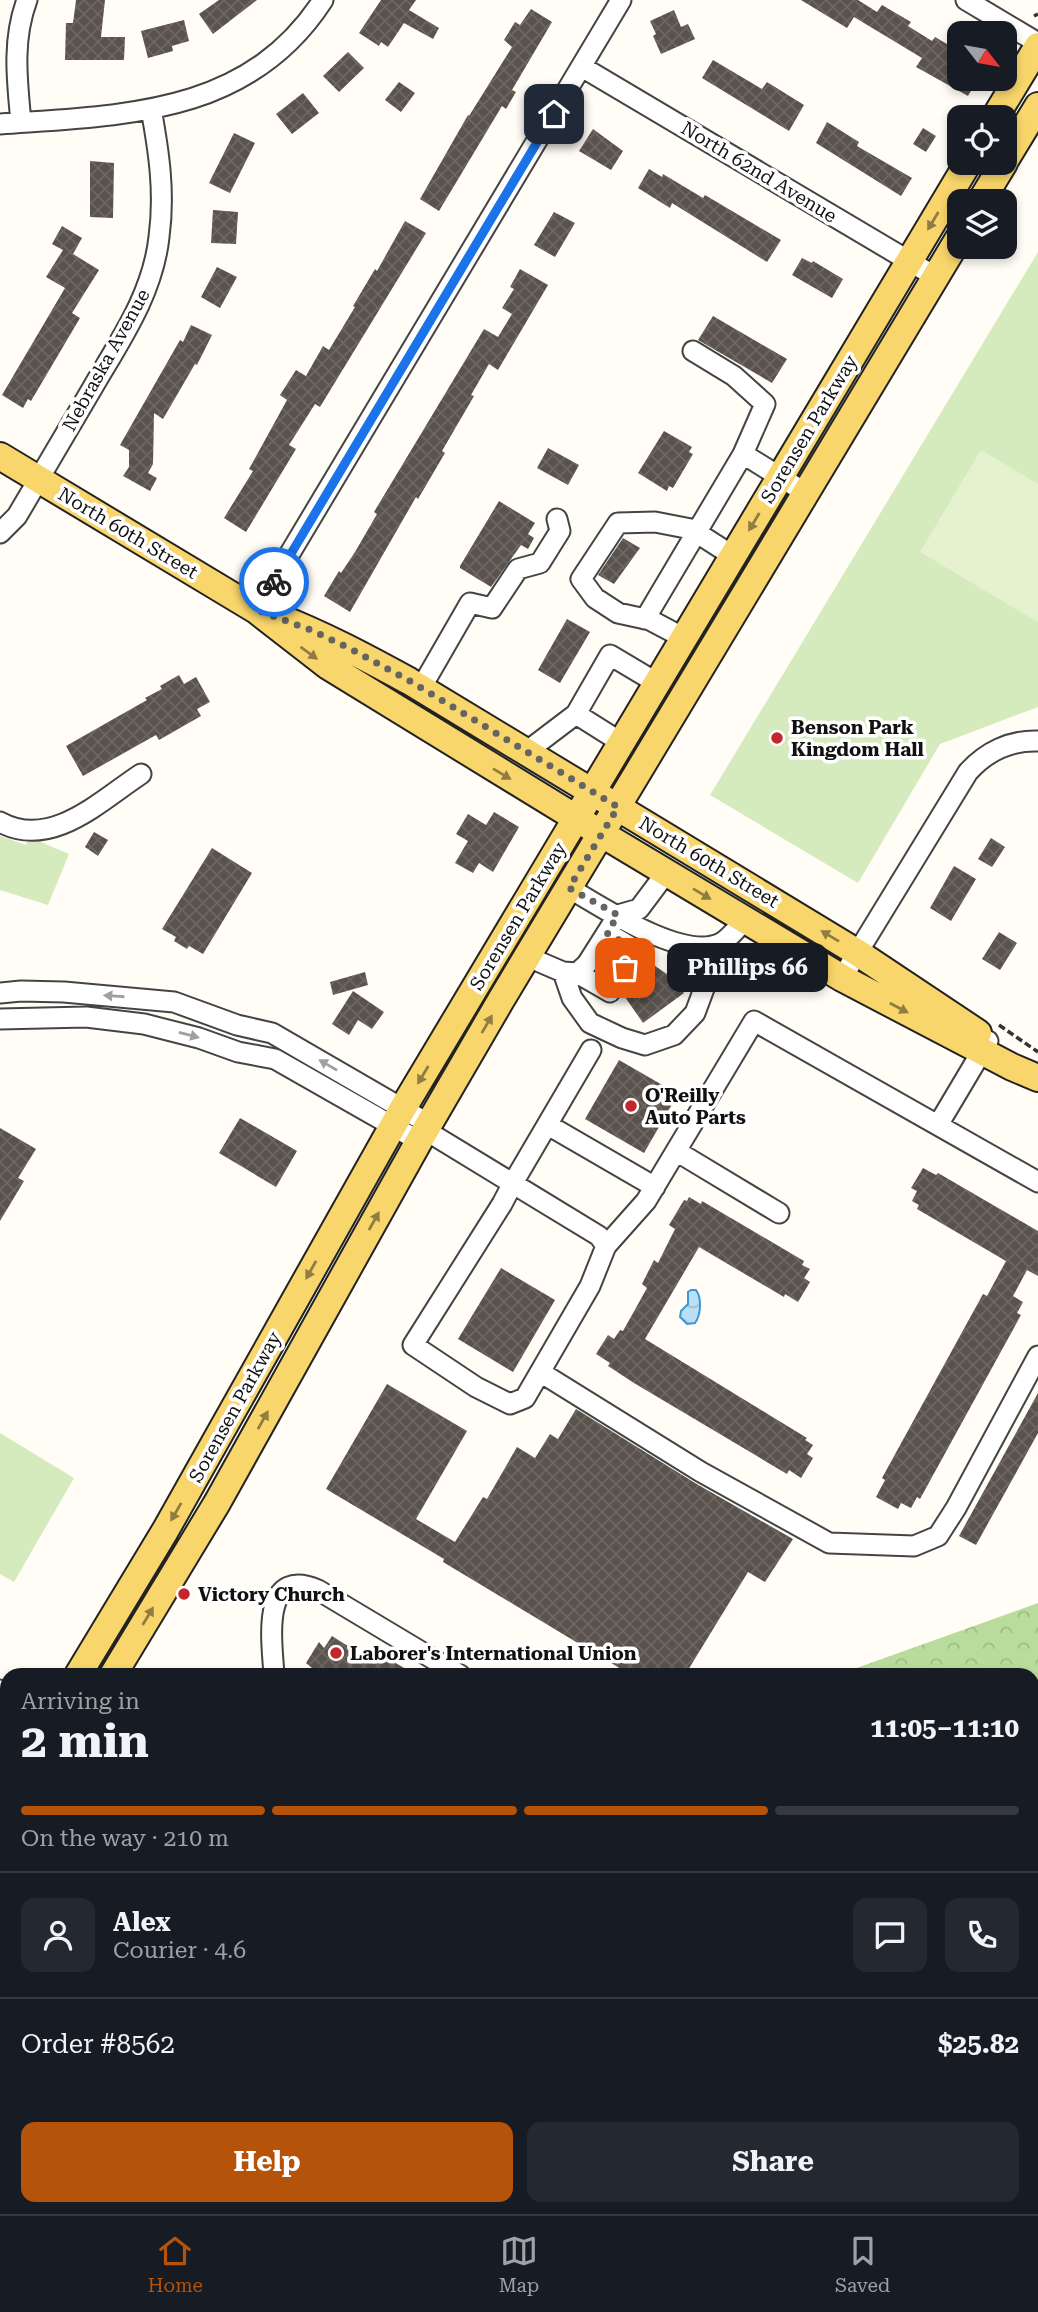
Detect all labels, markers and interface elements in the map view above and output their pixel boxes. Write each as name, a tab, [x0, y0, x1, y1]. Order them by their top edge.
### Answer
north arrow	[947, 21, 1017, 91]
map controls	[947, 21, 1017, 259]
pin	[524, 84, 584, 144]
icon: home	[535, 95, 573, 133]
button: locate	[947, 105, 1017, 175]
street label: North 62nd Avenue	[677, 116, 841, 228]
button: layers	[947, 189, 1017, 259]
one-way arrow	[926, 212, 939, 231]
street label: Nebraska Avenue	[57, 285, 155, 435]
street label: Sorensen Parkway	[756, 350, 863, 507]
street label: North 60th Street	[54, 482, 202, 584]
one-way arrow	[747, 512, 760, 531]
courier	[239, 547, 309, 617]
icon: bike	[255, 563, 293, 601]
one-way arrow	[300, 646, 318, 660]
place label: Benson Park Kingdom Hall	[791, 716, 924, 761]
marker: Benson Park Kingdom Hall	[769, 730, 785, 746]
one-way arrow	[493, 767, 512, 780]
street label: North 60th Street	[635, 811, 783, 913]
street label: Sorensen Parkway	[465, 837, 572, 994]
one-way arrow	[693, 888, 712, 901]
one-way arrow	[820, 929, 839, 942]
pin	[595, 938, 655, 998]
callout: Phillips 66	[667, 944, 828, 992]
icon: bag	[606, 949, 644, 987]
text: Phillips 66	[687, 954, 808, 981]
one-way arrow	[103, 990, 125, 1001]
one-way arrow	[889, 1002, 909, 1014]
one-way arrow	[481, 1015, 493, 1034]
one-way arrow	[179, 1031, 200, 1041]
one-way arrow	[318, 1059, 337, 1071]
one-way arrow	[417, 1065, 429, 1084]
place label: O'Reilly Auto Parts	[645, 1084, 746, 1129]
marker: O'Reilly Auto Parts	[623, 1098, 639, 1114]
one-way arrow	[368, 1212, 380, 1231]
one-way arrow	[305, 1261, 317, 1280]
street label: Sorensen Parkway	[184, 1327, 286, 1486]
one-way arrow	[257, 1410, 269, 1430]
one-way arrow	[170, 1502, 182, 1521]
place label: Victory Church	[198, 1583, 345, 1606]
marker: Victory Church	[176, 1586, 192, 1602]
one-way arrow	[142, 1607, 154, 1626]
place label: Laborer's International Union	[350, 1642, 637, 1665]
marker: Laborer's International Union	[328, 1645, 344, 1661]
text: Arriving in	[21, 1688, 140, 1715]
text: 11:05–11:10	[870, 1713, 1019, 1743]
text: 2 min	[21, 1714, 149, 1768]
text: On the way · 210 m	[21, 1825, 229, 1852]
button: person	[21, 1898, 95, 1972]
button: chat	[853, 1898, 927, 1972]
button: phone	[945, 1898, 1019, 1972]
text: Alex	[113, 1907, 171, 1937]
text: Courier · 4.6	[113, 1937, 246, 1964]
text: Order #8562	[21, 2029, 175, 2059]
text: $25.82	[938, 2029, 1019, 2059]
button: Help	[21, 2122, 513, 2202]
button: Share	[527, 2122, 1019, 2202]
tab: Home	[148, 2232, 203, 2297]
tab: Map	[499, 2232, 539, 2297]
tab: Saved	[835, 2232, 890, 2297]

